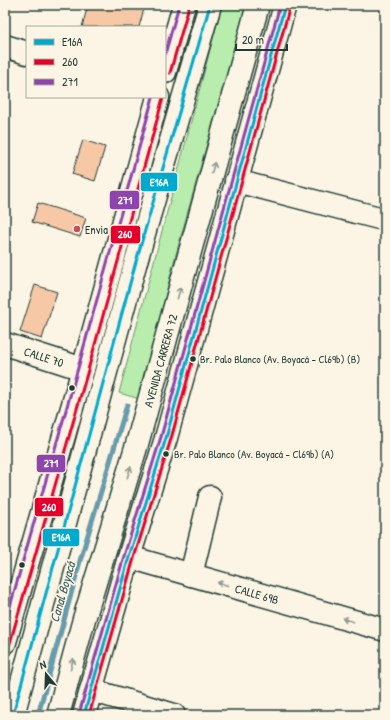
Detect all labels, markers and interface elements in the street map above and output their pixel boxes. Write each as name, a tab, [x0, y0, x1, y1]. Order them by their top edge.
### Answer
legend	[26, 26, 166, 98]
scale bar	[236, 26, 287, 52]
text: 20 m	[242, 31, 264, 48]
text: E16A	[62, 33, 82, 50]
text: 260	[62, 53, 78, 70]
text: 271	[62, 73, 78, 90]
one-way arrow	[210, 161, 217, 174]
line badge: E16A	[140, 172, 178, 192]
text: E16A	[150, 175, 169, 189]
line badge: 271	[109, 190, 140, 210]
text: 271	[118, 193, 132, 207]
place label: Envia	[85, 221, 108, 238]
marker: Envia	[72, 224, 82, 234]
line badge: 260	[110, 225, 141, 244]
text: 260	[118, 227, 132, 241]
one-way arrow	[176, 287, 183, 300]
street label: AVENIDA CARRERA 72	[139, 312, 181, 409]
street label: CALLE 70	[22, 342, 66, 371]
place label: Br. Palo Blanco (Av. Boyacá - Cl69b) (B)	[200, 352, 360, 366]
marker: Br. Palo Blanco (Av. Boyacá - Cl69b) (B)	[188, 354, 198, 364]
unlabelled marker	[67, 383, 77, 393]
place label: Br. Palo Blanco (Av. Boyacá - Cl69b) (A)	[174, 447, 334, 461]
marker: Br. Palo Blanco (Av. Boyacá - Cl69b) (A)	[161, 449, 171, 459]
line badge: 271	[36, 454, 66, 473]
text: 271	[44, 456, 58, 470]
one-way arrow	[126, 466, 133, 479]
line badge: 260	[34, 497, 64, 517]
text: 260	[42, 500, 56, 514]
line badge: E16A	[42, 528, 80, 547]
text: E16A	[52, 530, 71, 544]
water label: Canal Boyacá	[45, 558, 80, 624]
unlabelled marker	[17, 560, 27, 570]
street label: CALLE 69B	[233, 579, 281, 608]
one-way arrow	[216, 580, 229, 587]
one-way arrow	[341, 616, 354, 623]
north arrow	[26, 654, 66, 694]
text: N	[38, 657, 48, 672]
one-way arrow	[69, 658, 76, 671]

